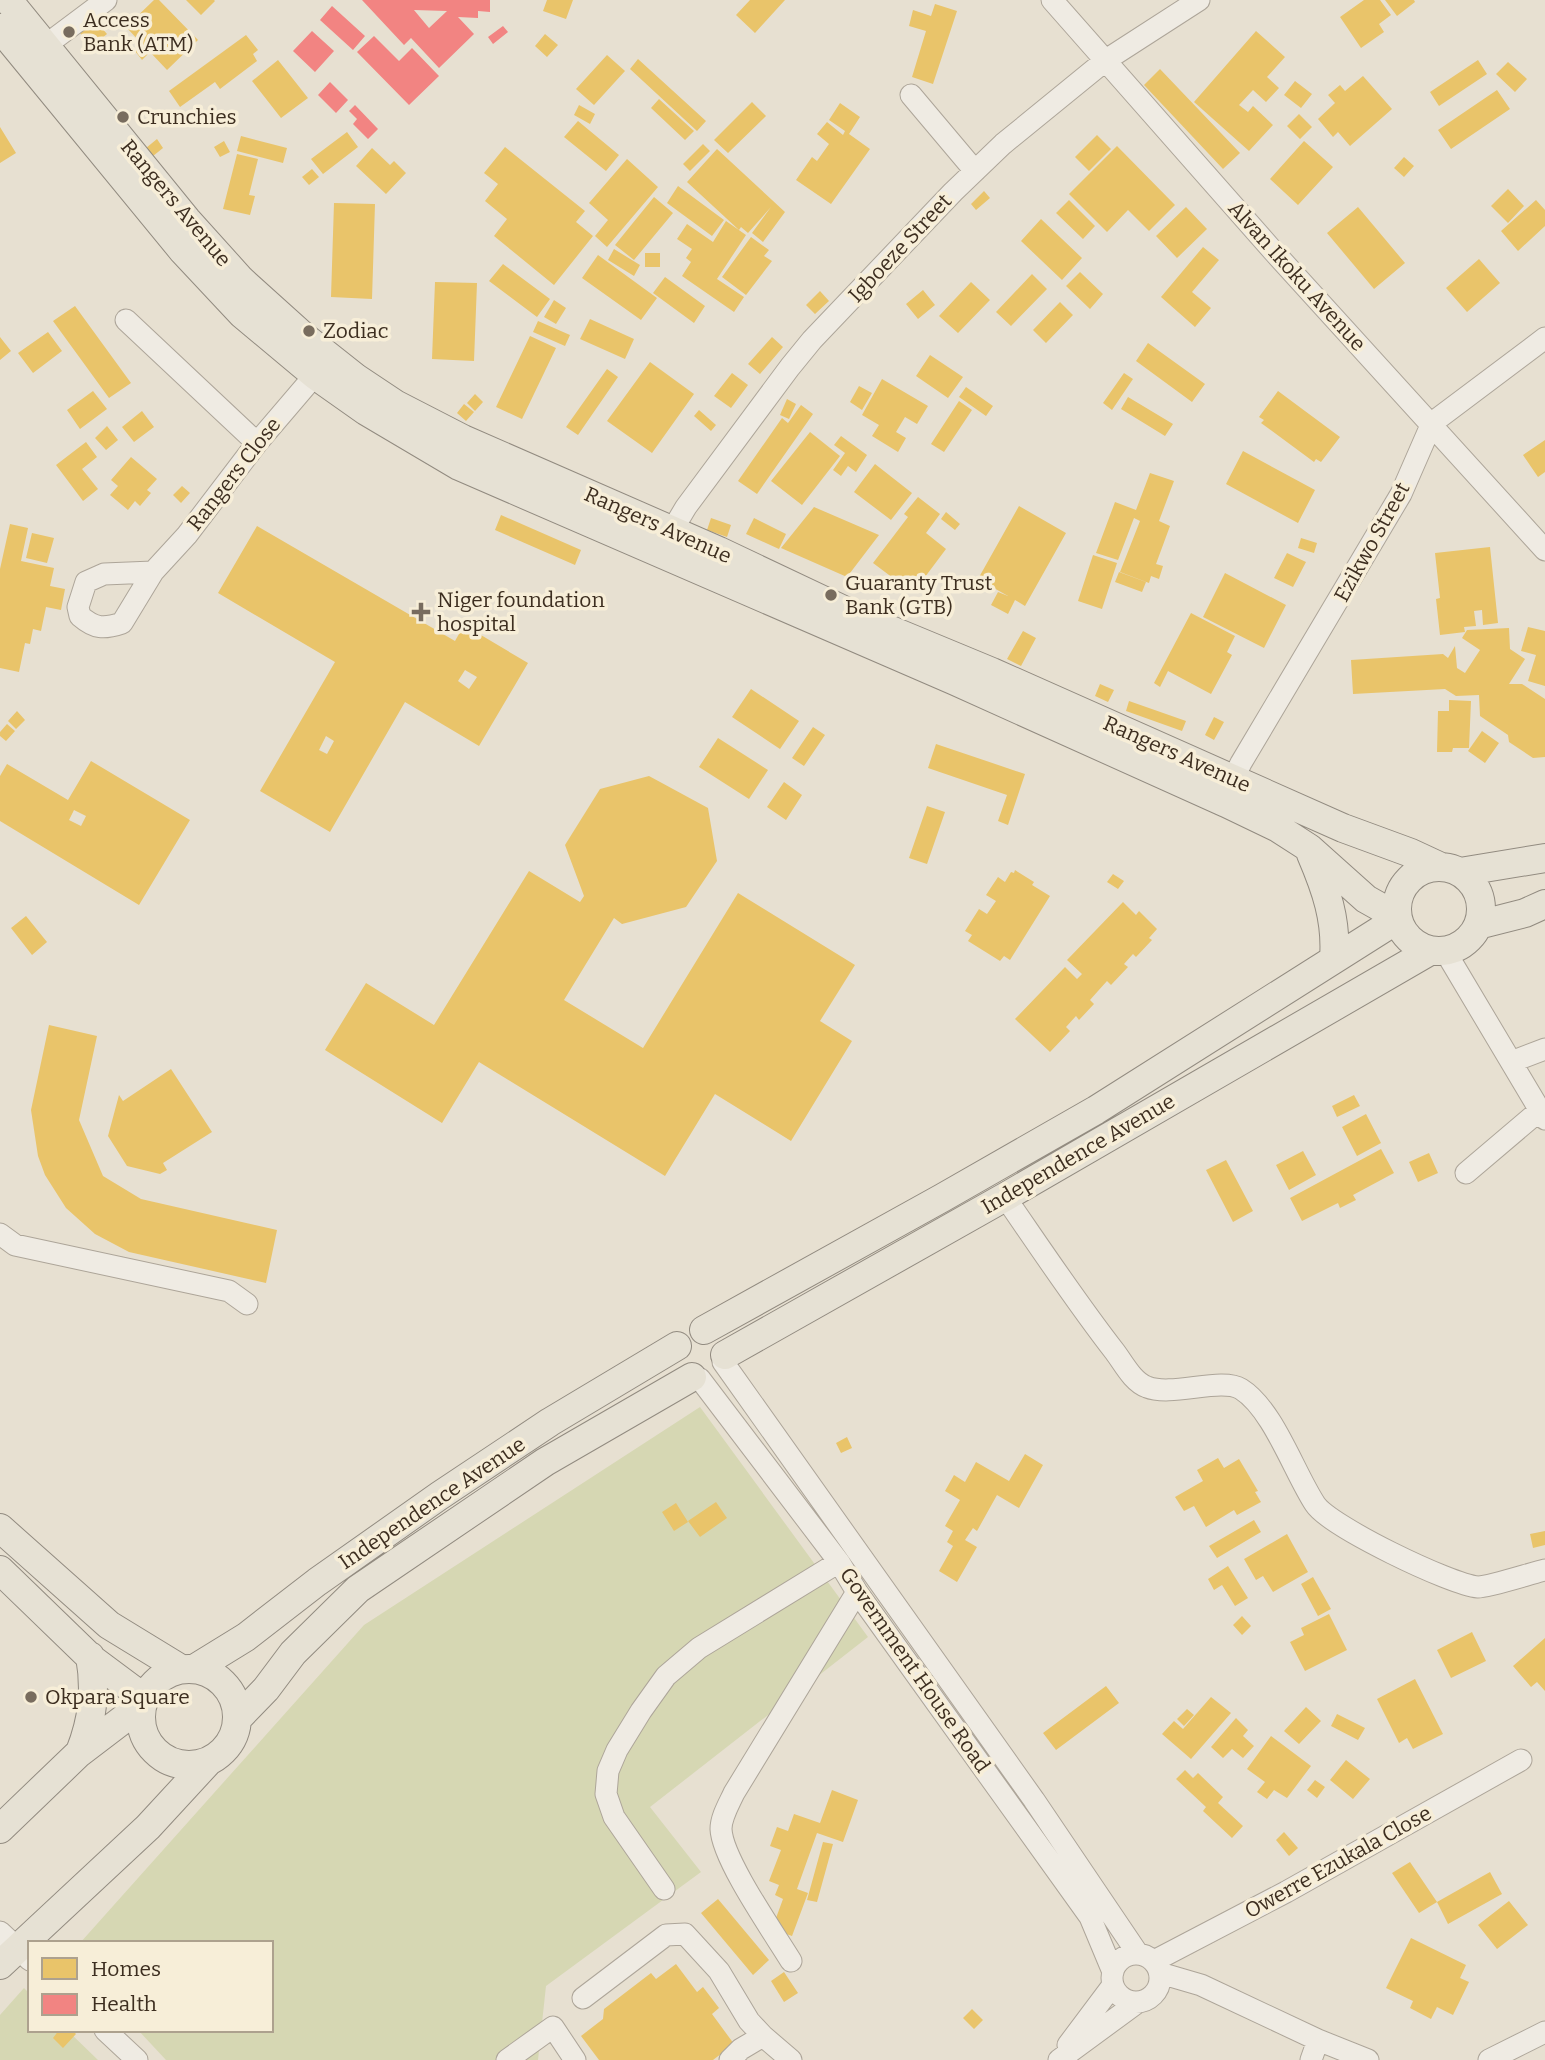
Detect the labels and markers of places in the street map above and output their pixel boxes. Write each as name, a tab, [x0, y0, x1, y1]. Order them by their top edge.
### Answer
place label: Access Bank (ATM)	[83, 7, 194, 57]
marker: Access Bank (ATM)	[61, 24, 77, 40]
place label: Crunchies	[137, 104, 237, 130]
marker: Crunchies	[115, 109, 131, 125]
place label: Zodiac	[323, 318, 389, 344]
marker: Zodiac	[301, 323, 317, 339]
place label: Guaranty Trust Bank (GTB)	[845, 570, 993, 620]
place label: Niger foundation hospital	[437, 587, 605, 637]
marker: Guaranty Trust Bank (GTB)	[823, 587, 839, 603]
marker: Niger foundation hospital	[411, 602, 431, 622]
place label: Okpara Square	[45, 1684, 190, 1710]
marker: Okpara Square	[23, 1689, 39, 1705]

